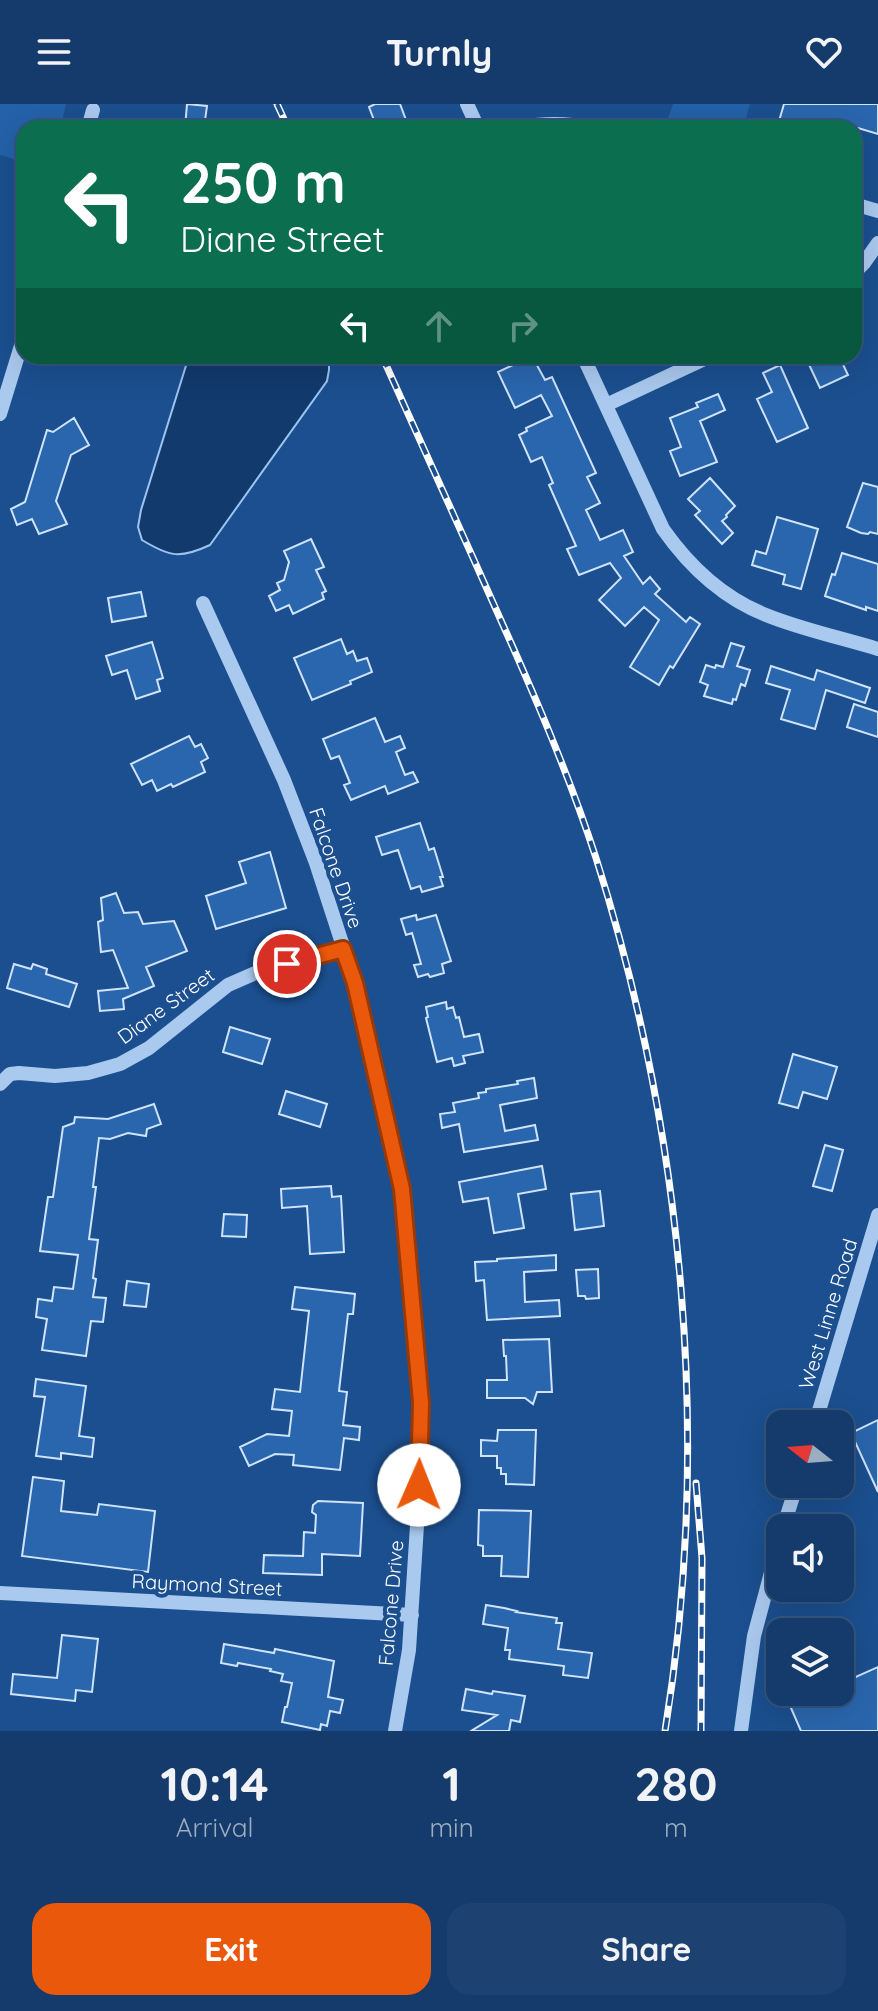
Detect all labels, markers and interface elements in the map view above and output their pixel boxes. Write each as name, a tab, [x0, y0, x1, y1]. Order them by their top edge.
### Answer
icon: menu	[32, 30, 76, 74]
text: Turnly	[386, 30, 492, 75]
icon: heart	[802, 30, 846, 74]
text: 250 m	[180, 147, 346, 217]
icon: left	[48, 152, 152, 256]
text: Diane Street	[180, 216, 385, 261]
icon: left	[333, 304, 377, 348]
icon: ahead	[417, 304, 461, 348]
icon: right	[501, 304, 545, 348]
street label: Falcone Drive	[304, 804, 369, 932]
pin	[253, 930, 321, 998]
icon: arrive	[265, 942, 309, 986]
street label: Diane Street	[112, 962, 219, 1049]
street label: West Linne Road	[793, 1235, 862, 1392]
north arrow	[766, 1410, 854, 1498]
map controls	[766, 1410, 854, 1706]
position arrow	[377, 1443, 461, 1527]
button: sound	[766, 1514, 854, 1602]
street label: Falcone Drive	[373, 1539, 408, 1667]
street label: Raymond Street	[131, 1568, 283, 1601]
button: layers	[766, 1618, 854, 1706]
text: 10:14	[161, 1753, 269, 1813]
text: 1	[442, 1753, 461, 1813]
text: 280	[634, 1753, 717, 1813]
text: Arrival	[176, 1811, 254, 1844]
text: min	[429, 1811, 474, 1844]
text: m	[664, 1811, 688, 1844]
button: Exit	[32, 1903, 431, 1995]
button: Share	[447, 1903, 846, 1995]

